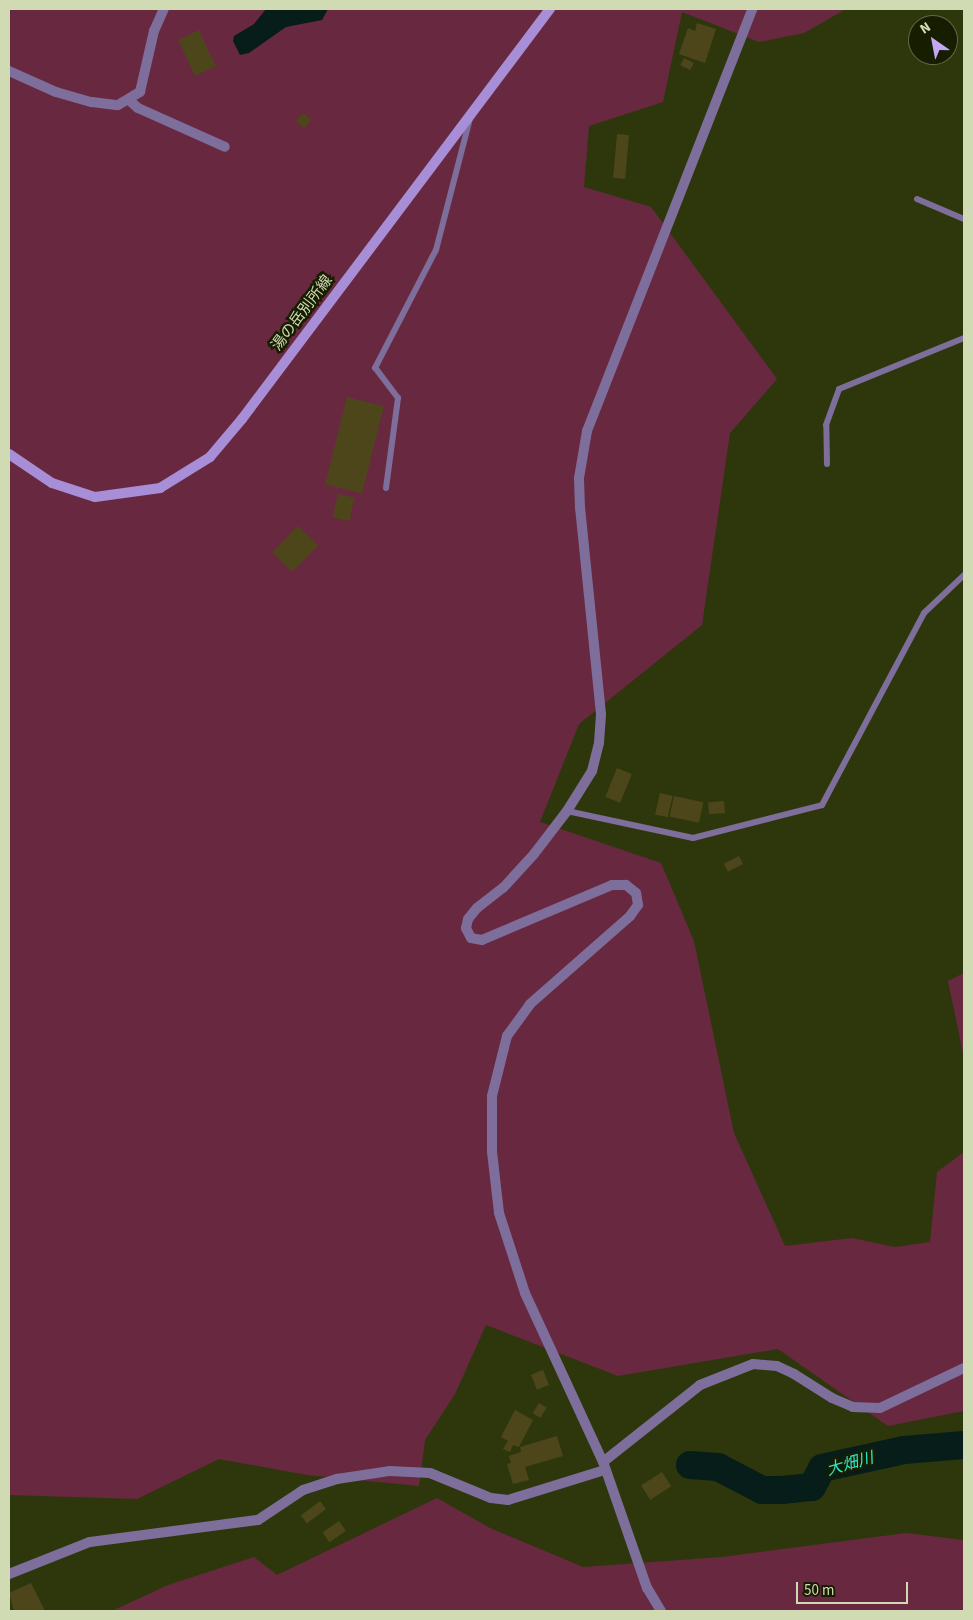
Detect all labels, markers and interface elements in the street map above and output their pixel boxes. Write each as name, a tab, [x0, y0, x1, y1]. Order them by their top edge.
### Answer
north arrow	[908, 15, 958, 65]
text: N	[916, 17, 935, 39]
street label: 湯の岳別所線	[268, 272, 336, 354]
water label: 大畑川	[824, 1448, 876, 1480]
scale bar	[798, 1572, 910, 1604]
text: 50 m	[804, 1580, 834, 1601]

